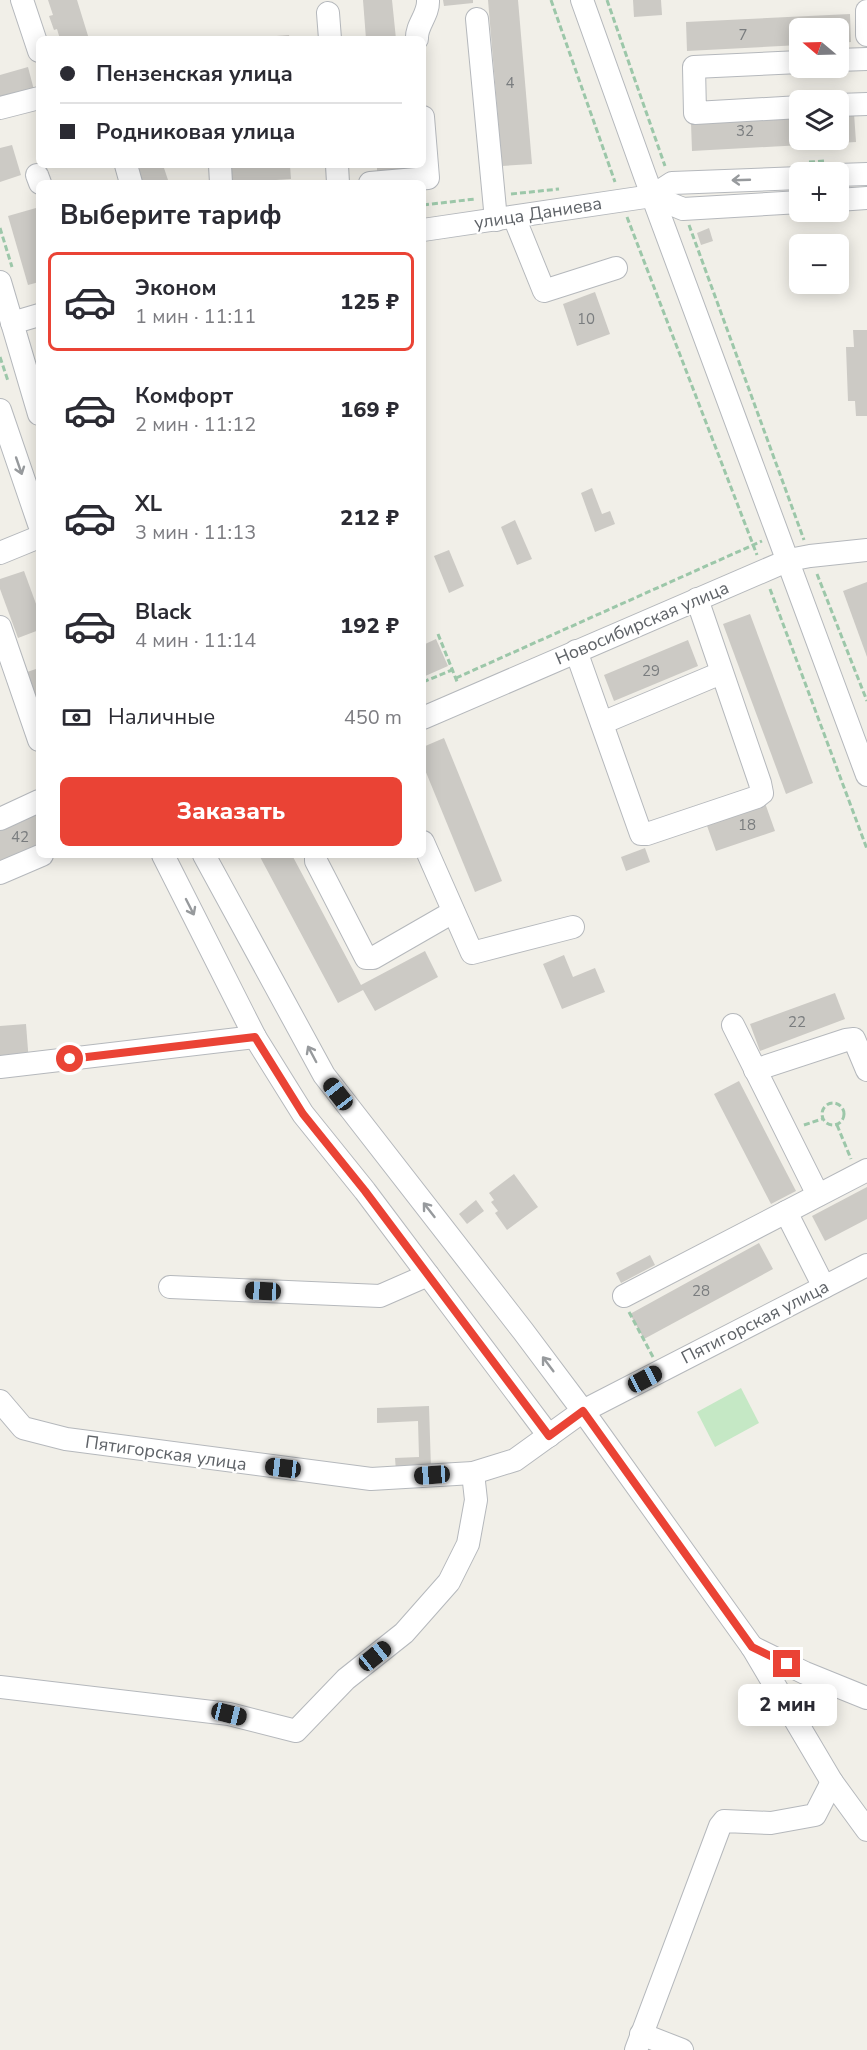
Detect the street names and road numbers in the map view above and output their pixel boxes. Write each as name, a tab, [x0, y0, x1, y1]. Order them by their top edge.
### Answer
street label: улица Даниева	[472, 191, 604, 235]
street label: Новосибирская улица	[551, 576, 733, 670]
street label: Пятигорская улица	[677, 1274, 833, 1370]
street label: Пятигорская улица	[84, 1430, 248, 1476]

